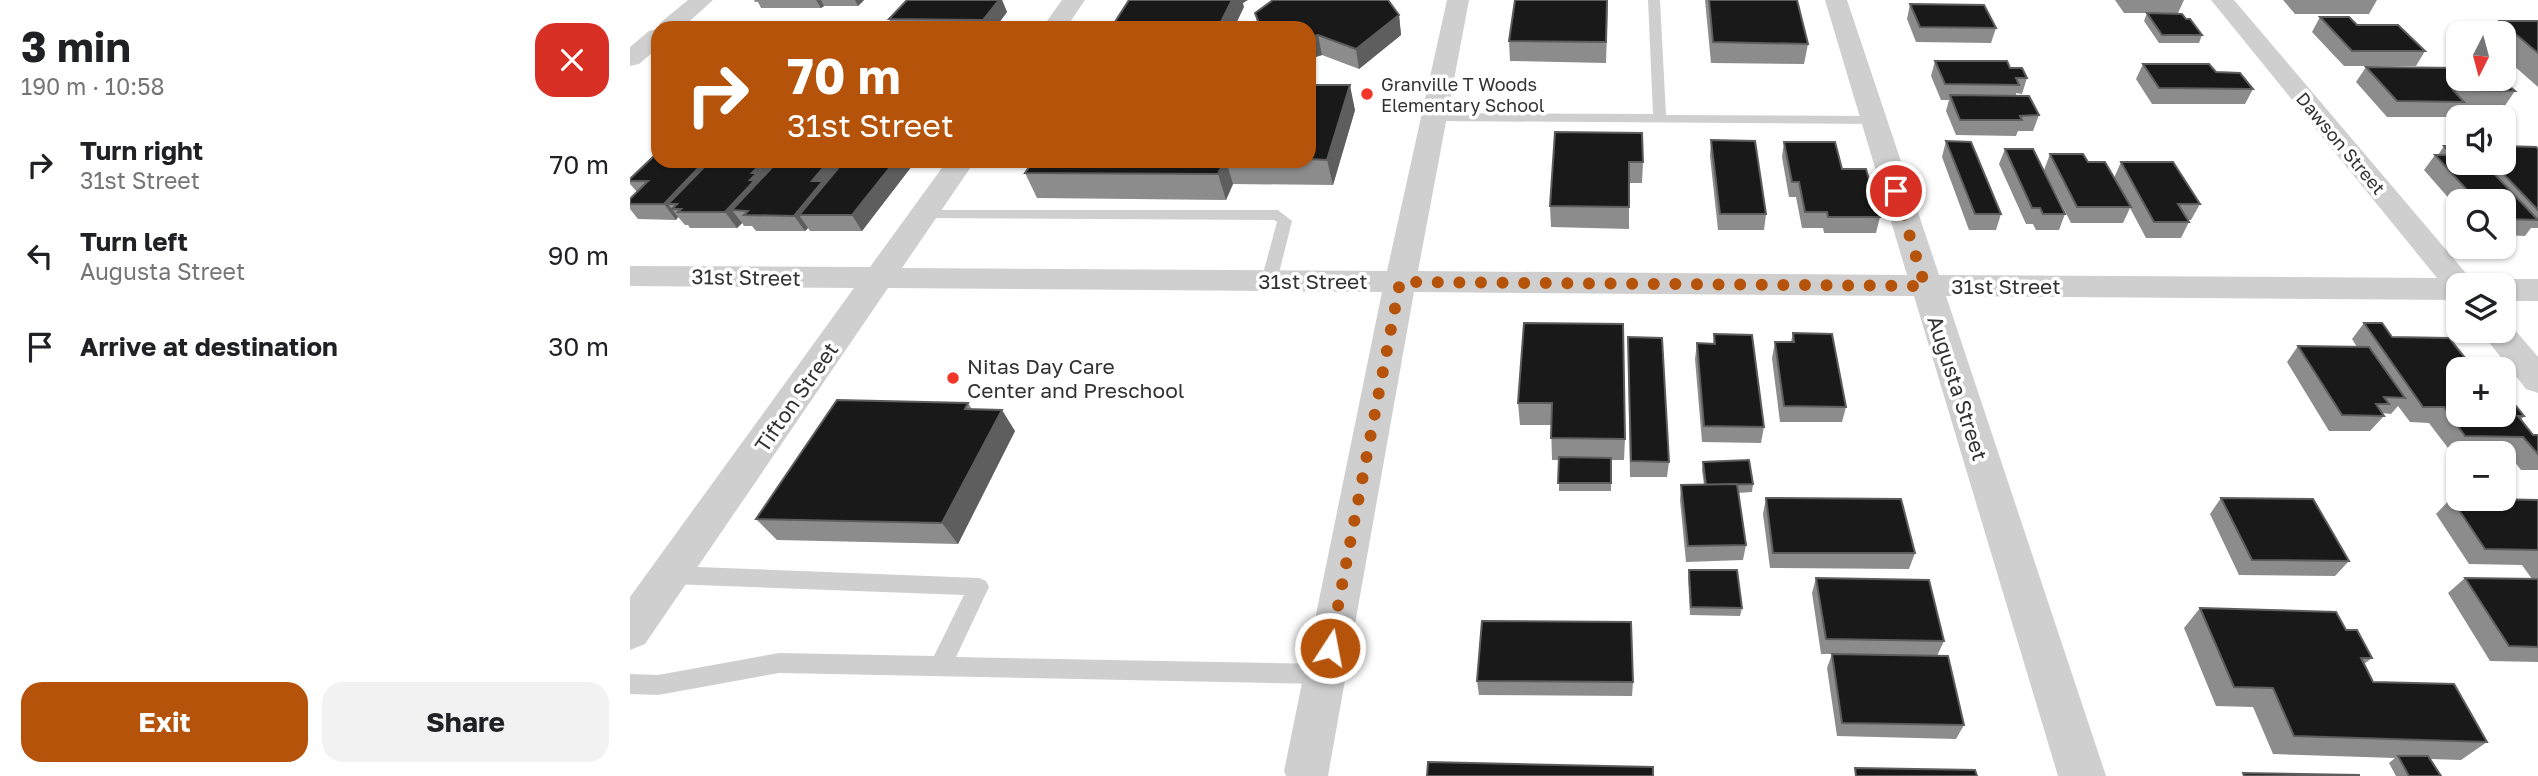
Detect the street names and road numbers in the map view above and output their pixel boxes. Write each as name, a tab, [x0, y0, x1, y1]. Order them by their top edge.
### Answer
street label: Dawson Street	[2292, 88, 2390, 198]
street label: 31st Street	[691, 263, 801, 291]
street label: 31st Street	[1258, 268, 1368, 294]
street label: 31st Street	[1951, 273, 2061, 299]
street label: Augusta Street	[1922, 312, 1994, 464]
street label: Tifton Street	[749, 337, 843, 457]

